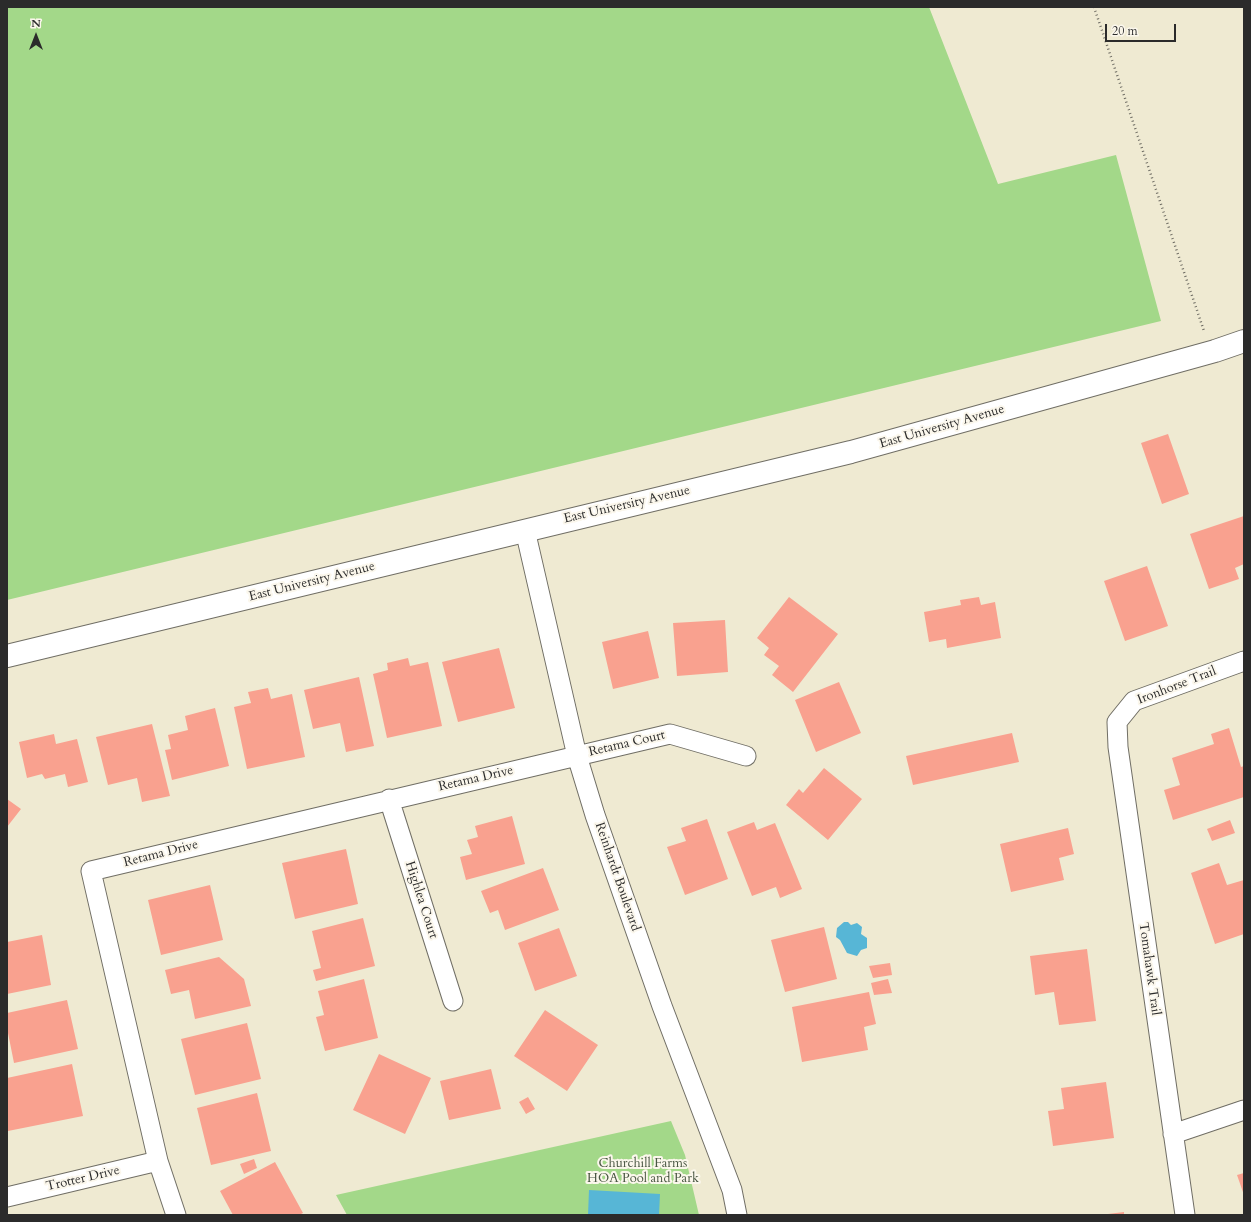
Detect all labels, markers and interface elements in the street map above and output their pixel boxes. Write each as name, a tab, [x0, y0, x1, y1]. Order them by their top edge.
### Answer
north arrow	[16, 16, 56, 56]
text: N	[31, 16, 41, 31]
scale bar	[1107, 16, 1178, 42]
text: 20 m	[1112, 23, 1138, 39]
street label: East University Avenue	[878, 402, 1006, 452]
street label: East University Avenue	[562, 483, 692, 527]
street label: East University Avenue	[247, 559, 377, 605]
street label: Ironhorse Trail	[1135, 664, 1219, 708]
street label: Retama Court	[587, 728, 667, 760]
street label: Retama Drive	[437, 763, 515, 795]
street label: Reinhardt Boulevard	[591, 821, 643, 933]
street label: Retama Drive	[122, 837, 200, 871]
street label: Highlea Court	[401, 859, 441, 941]
street label: Tomahawk Trail	[1135, 922, 1163, 1016]
park label: Churchill Farms HOA Pool and Park	[587, 1156, 699, 1187]
street label: Trotter Drive	[45, 1163, 121, 1195]

